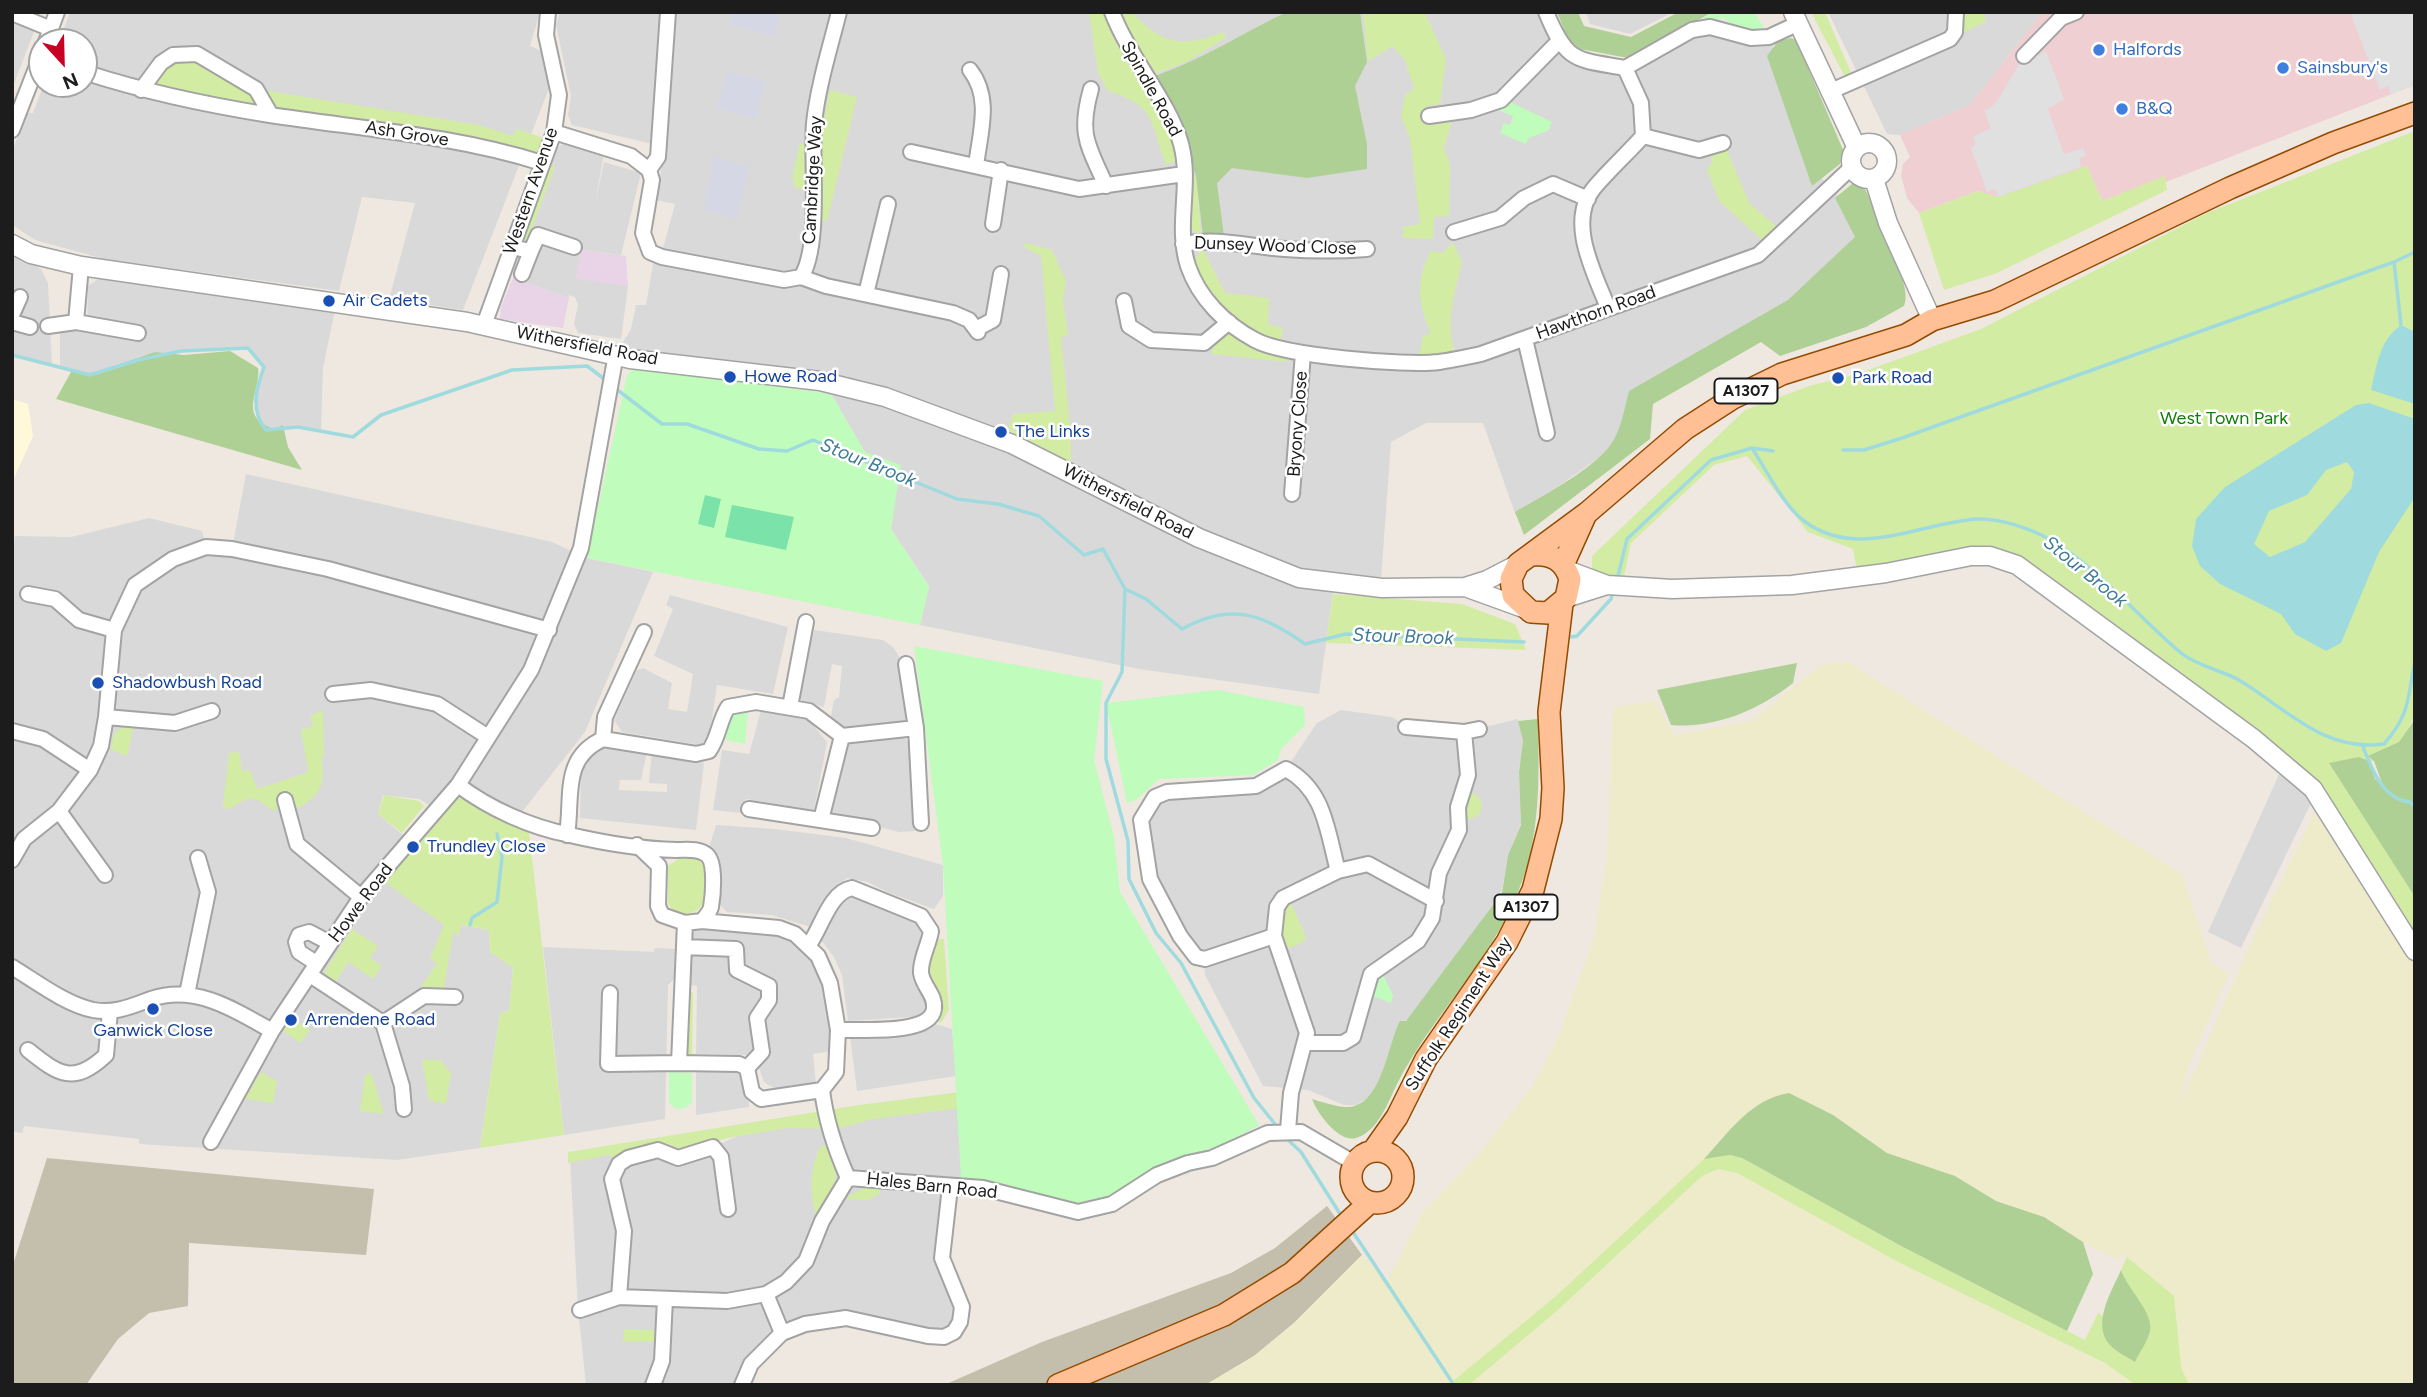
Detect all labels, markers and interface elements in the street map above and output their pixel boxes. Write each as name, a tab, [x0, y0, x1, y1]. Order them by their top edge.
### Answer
north arrow	[28, 28, 98, 98]
street label: Spindle Road	[1116, 37, 1186, 141]
place label: Halfords	[2113, 39, 2182, 61]
marker: Halfords	[2091, 42, 2107, 58]
place label: Sainsbury's	[2297, 57, 2388, 79]
marker: Sainsbury's	[2275, 60, 2291, 76]
text: N	[59, 68, 81, 94]
place label: B&Q	[2136, 98, 2173, 120]
marker: B&Q	[2114, 101, 2130, 117]
street label: Cambridge Way	[799, 115, 827, 245]
street label: Ash Grove	[364, 117, 450, 151]
street label: Western Avenue	[499, 125, 563, 257]
street label: Dunsey Wood Close	[1193, 232, 1357, 260]
street label: Hawthorn Road	[1533, 281, 1659, 345]
place label: Air Cadets	[343, 290, 428, 312]
marker: Air Cadets	[321, 293, 337, 309]
street label: Withersfield Road	[514, 322, 660, 370]
place label: Howe Road	[744, 366, 837, 388]
place label: Park Road	[1852, 367, 1932, 389]
marker: Howe Road	[722, 369, 738, 385]
street label: Bryony Close	[1284, 370, 1312, 478]
marker: Park Road	[1830, 370, 1846, 386]
road number: A1307	[1714, 378, 1778, 404]
park label: West Town Park	[2160, 408, 2288, 430]
place label: The Links	[1015, 421, 1090, 443]
marker: The Links	[993, 424, 1009, 440]
water label: Stour Brook	[817, 433, 919, 493]
street label: Withersfield Road	[1059, 460, 1197, 544]
water label: Stour Brook	[2039, 531, 2131, 613]
water label: Stour Brook	[1352, 624, 1454, 650]
place label: Shadowbush Road	[112, 672, 262, 694]
marker: Shadowbush Road	[90, 675, 106, 691]
place label: Trundley Close	[427, 836, 546, 858]
marker: Trundley Close	[405, 839, 421, 855]
street label: Howe Road	[324, 859, 398, 947]
road number: A1307	[1494, 894, 1558, 920]
street label: Suffolk Regiment Way	[1401, 933, 1517, 1095]
marker: Ganwick Close	[145, 1001, 161, 1017]
place label: Arrendene Road	[305, 1009, 435, 1031]
marker: Arrendene Road	[283, 1012, 299, 1028]
place label: Ganwick Close	[93, 1020, 213, 1042]
street label: Hales Barn Road	[865, 1168, 999, 1204]

